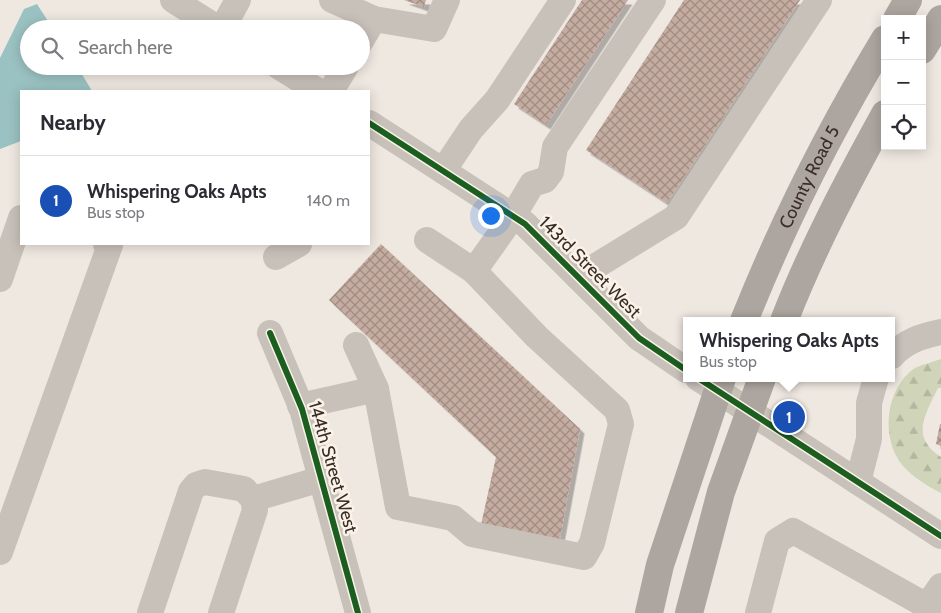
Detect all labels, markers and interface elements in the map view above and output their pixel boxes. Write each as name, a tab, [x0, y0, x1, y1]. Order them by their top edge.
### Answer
map controls	[881, 15, 926, 150]
button: +	[881, 15, 926, 60]
search box	[20, 20, 370, 75]
icon: search	[38, 34, 66, 62]
text: Search here	[78, 36, 172, 59]
button: −	[881, 60, 926, 105]
button: locate	[881, 105, 926, 150]
text: Nearby	[40, 110, 106, 135]
street label: County Road 5	[774, 122, 844, 232]
text: Whispering Oaks Apts	[87, 180, 267, 203]
text: 1	[53, 191, 59, 210]
text: 140 m	[307, 191, 350, 210]
text: Bus stop	[87, 203, 145, 222]
your location	[478, 203, 504, 229]
street label: 143rd Street West	[535, 212, 645, 322]
popup	[683, 317, 895, 382]
text: Whispering Oaks Apts	[699, 329, 879, 352]
text: Bus stop	[699, 352, 757, 371]
pin: 1	[773, 398, 805, 436]
street label: 144th Street West	[304, 399, 362, 535]

